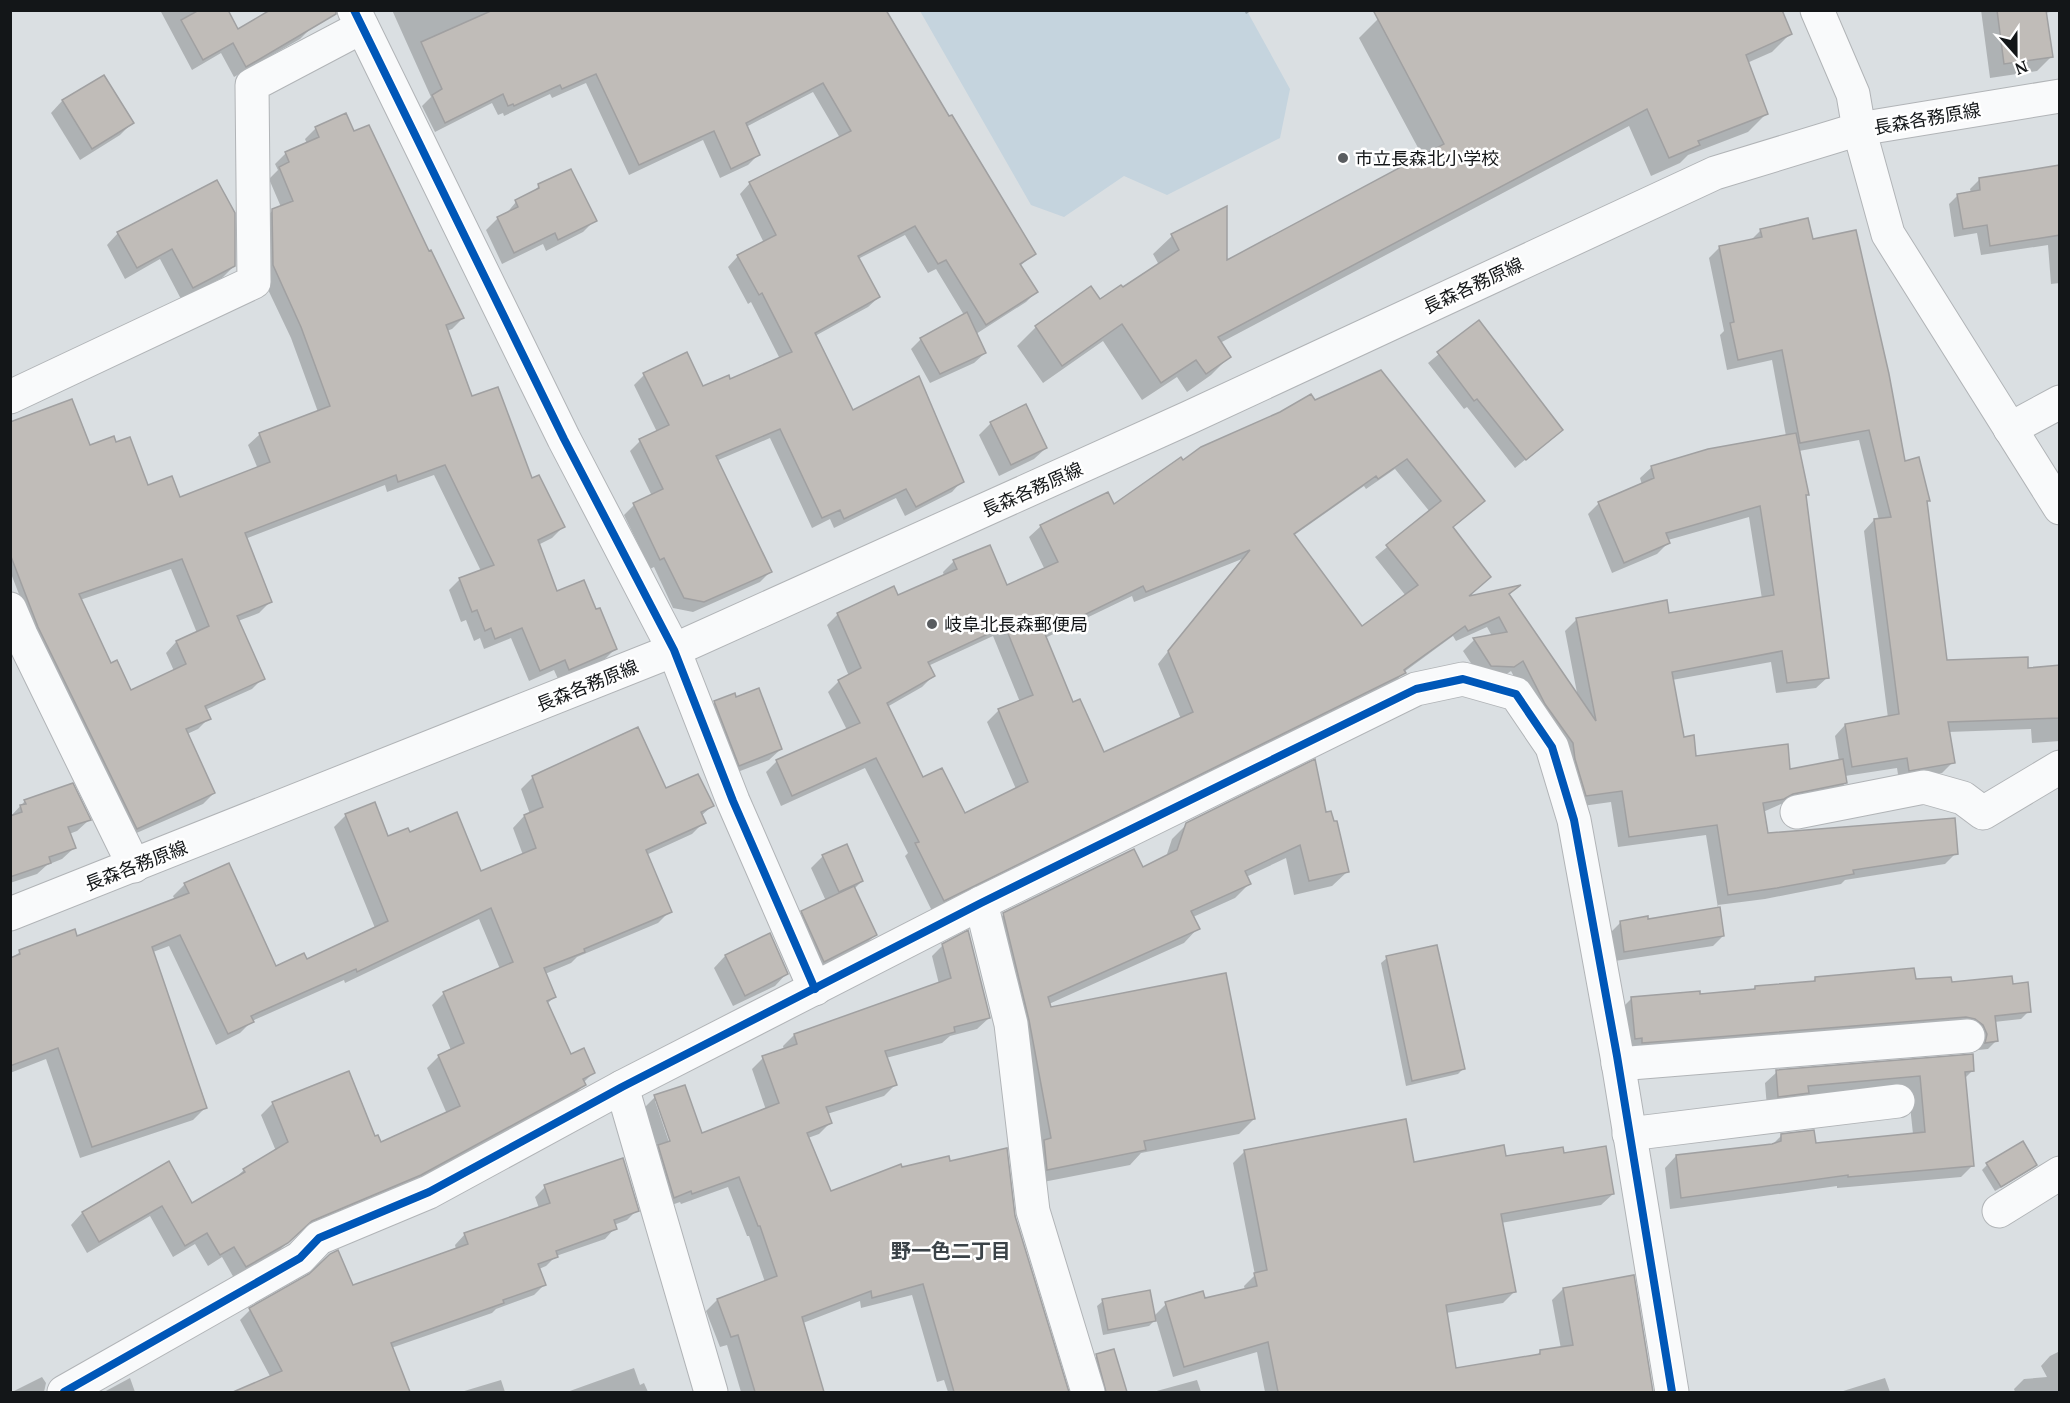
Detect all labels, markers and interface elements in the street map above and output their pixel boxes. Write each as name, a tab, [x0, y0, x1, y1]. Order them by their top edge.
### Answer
north arrow	[1986, 24, 2046, 84]
text: N	[2012, 56, 2031, 80]
street label: 長森各務原線	[1872, 97, 1982, 139]
place label: 市立長森北小学校	[1355, 146, 1499, 170]
marker: 市立長森北小学校	[1336, 151, 1350, 165]
street label: 長森各務原線	[1419, 251, 1527, 319]
street label: 長森各務原線	[978, 456, 1086, 522]
place label: 岐阜北長森郵便局	[944, 612, 1088, 636]
marker: 岐阜北長森郵便局	[925, 617, 939, 631]
street label: 長森各務原線	[532, 654, 642, 716]
street label: 長森各務原線	[81, 834, 191, 896]
district label: 野一色二丁目	[891, 1237, 1011, 1264]

